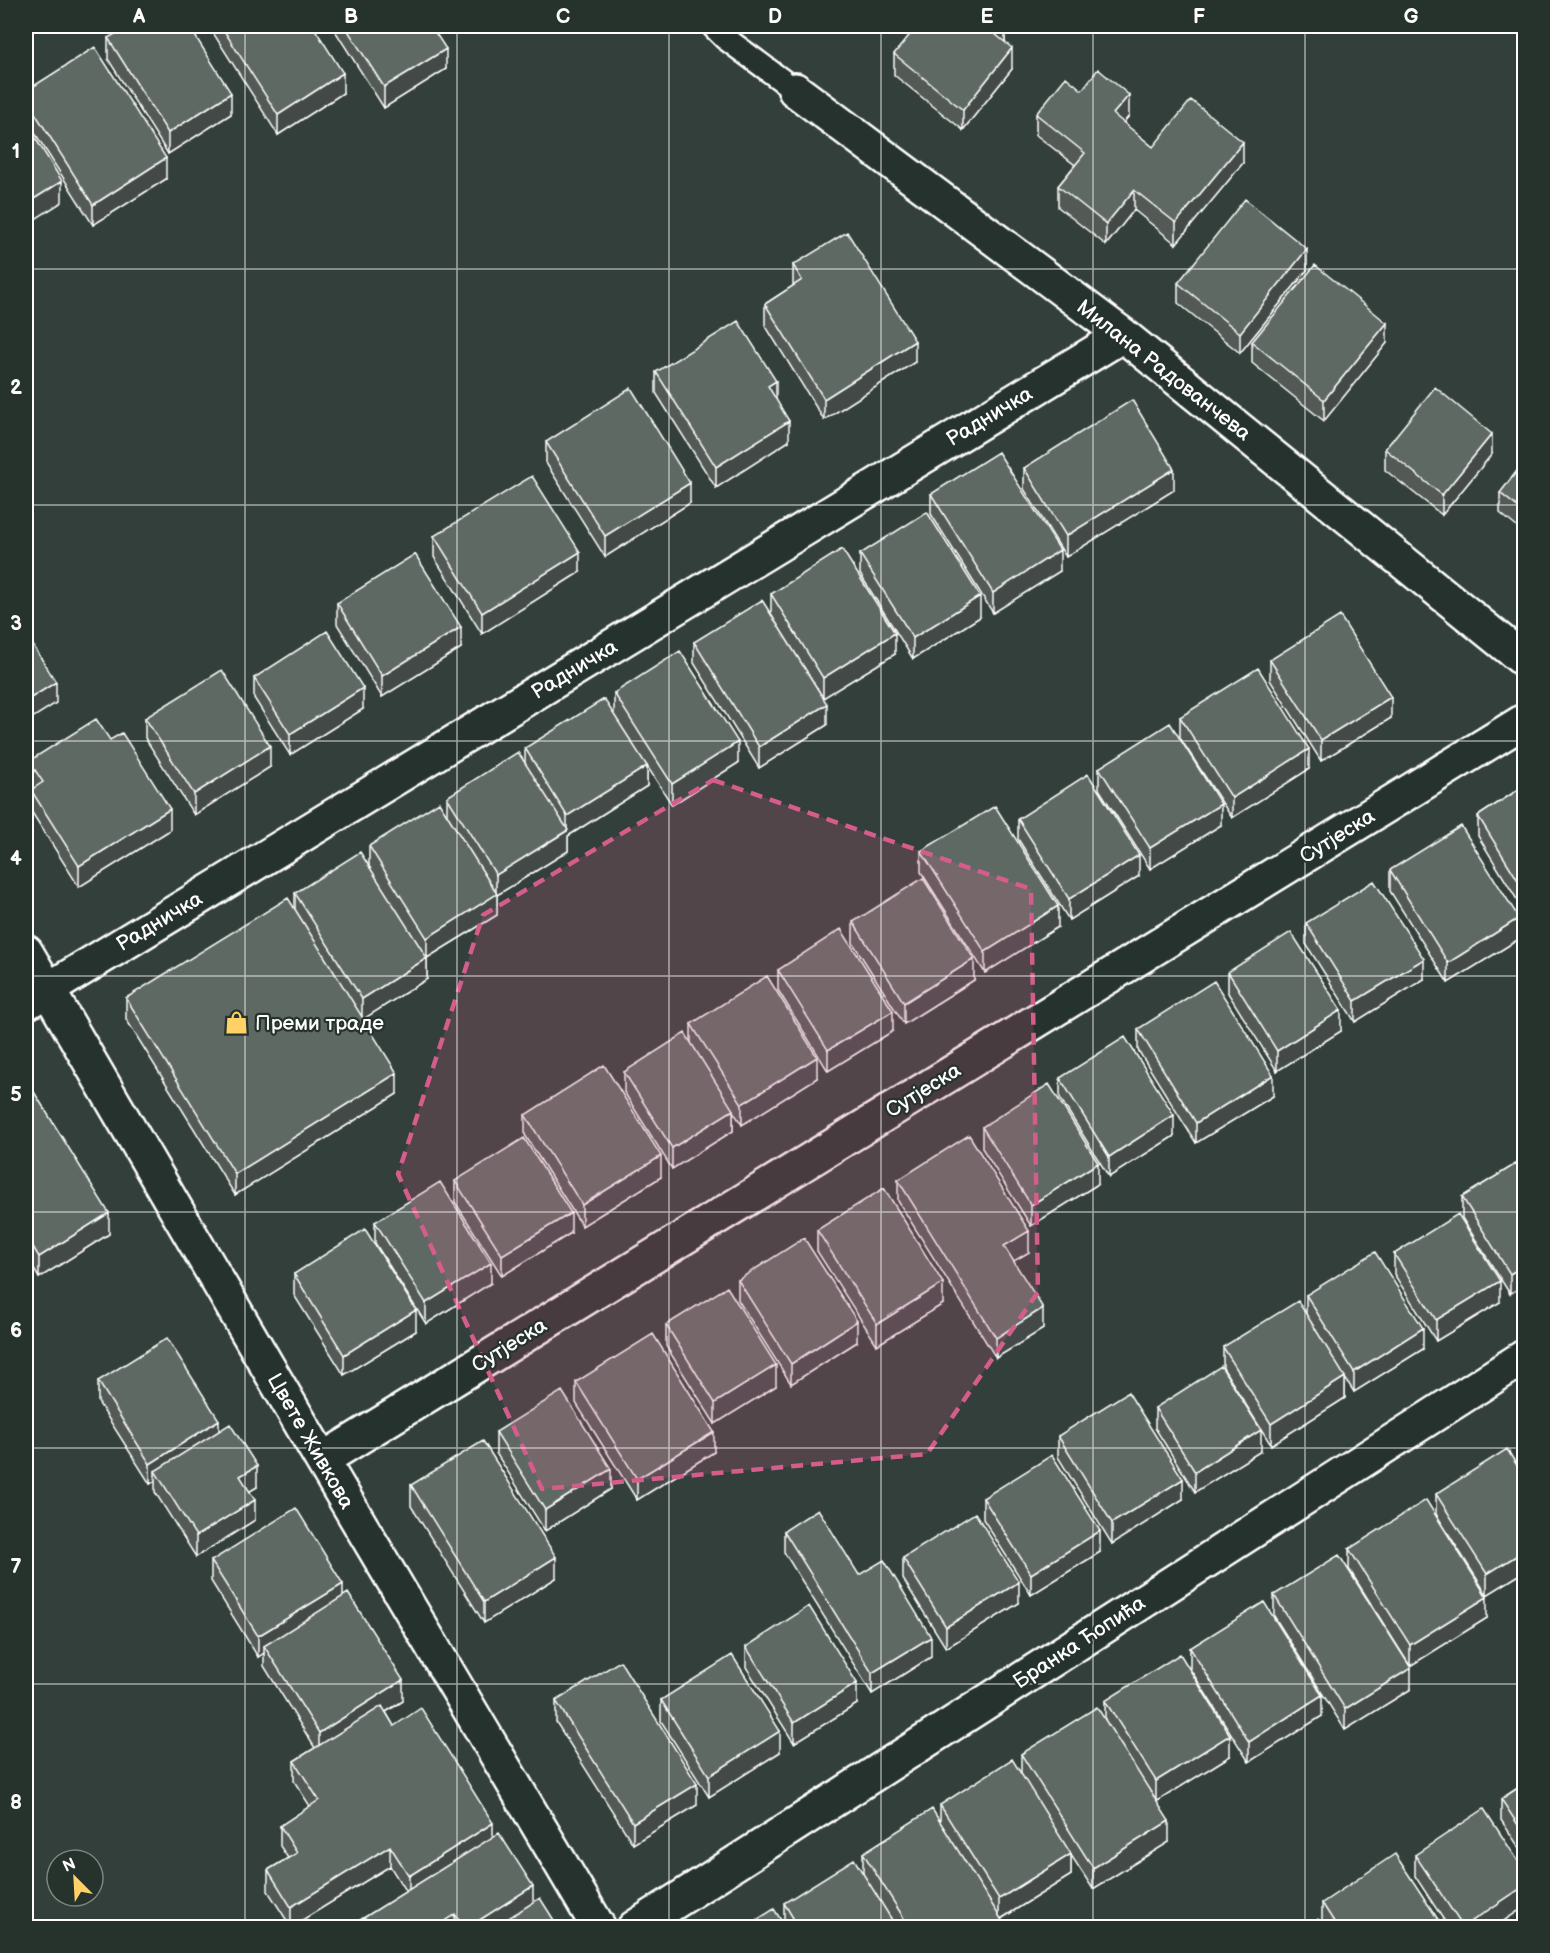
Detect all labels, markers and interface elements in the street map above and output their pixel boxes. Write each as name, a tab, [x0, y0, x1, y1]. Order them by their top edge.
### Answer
text: A	[132, 5, 146, 29]
text: B	[344, 5, 358, 29]
text: C	[556, 5, 570, 29]
text: D	[768, 5, 782, 29]
text: E	[981, 5, 994, 29]
text: F	[1193, 5, 1205, 29]
text: G	[1404, 5, 1419, 29]
text: 1	[12, 140, 20, 164]
street label: Милана Радованчева	[1072, 295, 1256, 447]
text: 2	[10, 376, 22, 400]
street label: Радничка	[942, 381, 1037, 452]
text: 3	[10, 612, 22, 636]
street label: Радничка	[527, 634, 622, 705]
street label: Сутјеска	[1295, 803, 1380, 869]
text: 4	[10, 847, 22, 871]
street label: Радничка	[112, 886, 207, 957]
shop icon: Преми траде	[224, 1010, 250, 1036]
place label: Преми траде	[255, 1011, 384, 1036]
street label: Сутјеска	[881, 1057, 966, 1123]
text: 5	[10, 1083, 22, 1107]
street label: Сутјеска	[467, 1312, 552, 1378]
text: 6	[10, 1319, 22, 1343]
street label: Цвете Живкова	[262, 1369, 360, 1514]
text: 7	[10, 1555, 22, 1579]
street label: Бранка Ћопића	[1009, 1590, 1150, 1694]
text: 8	[10, 1791, 22, 1815]
north arrow	[45, 1848, 105, 1908]
text: N	[60, 1855, 79, 1877]

